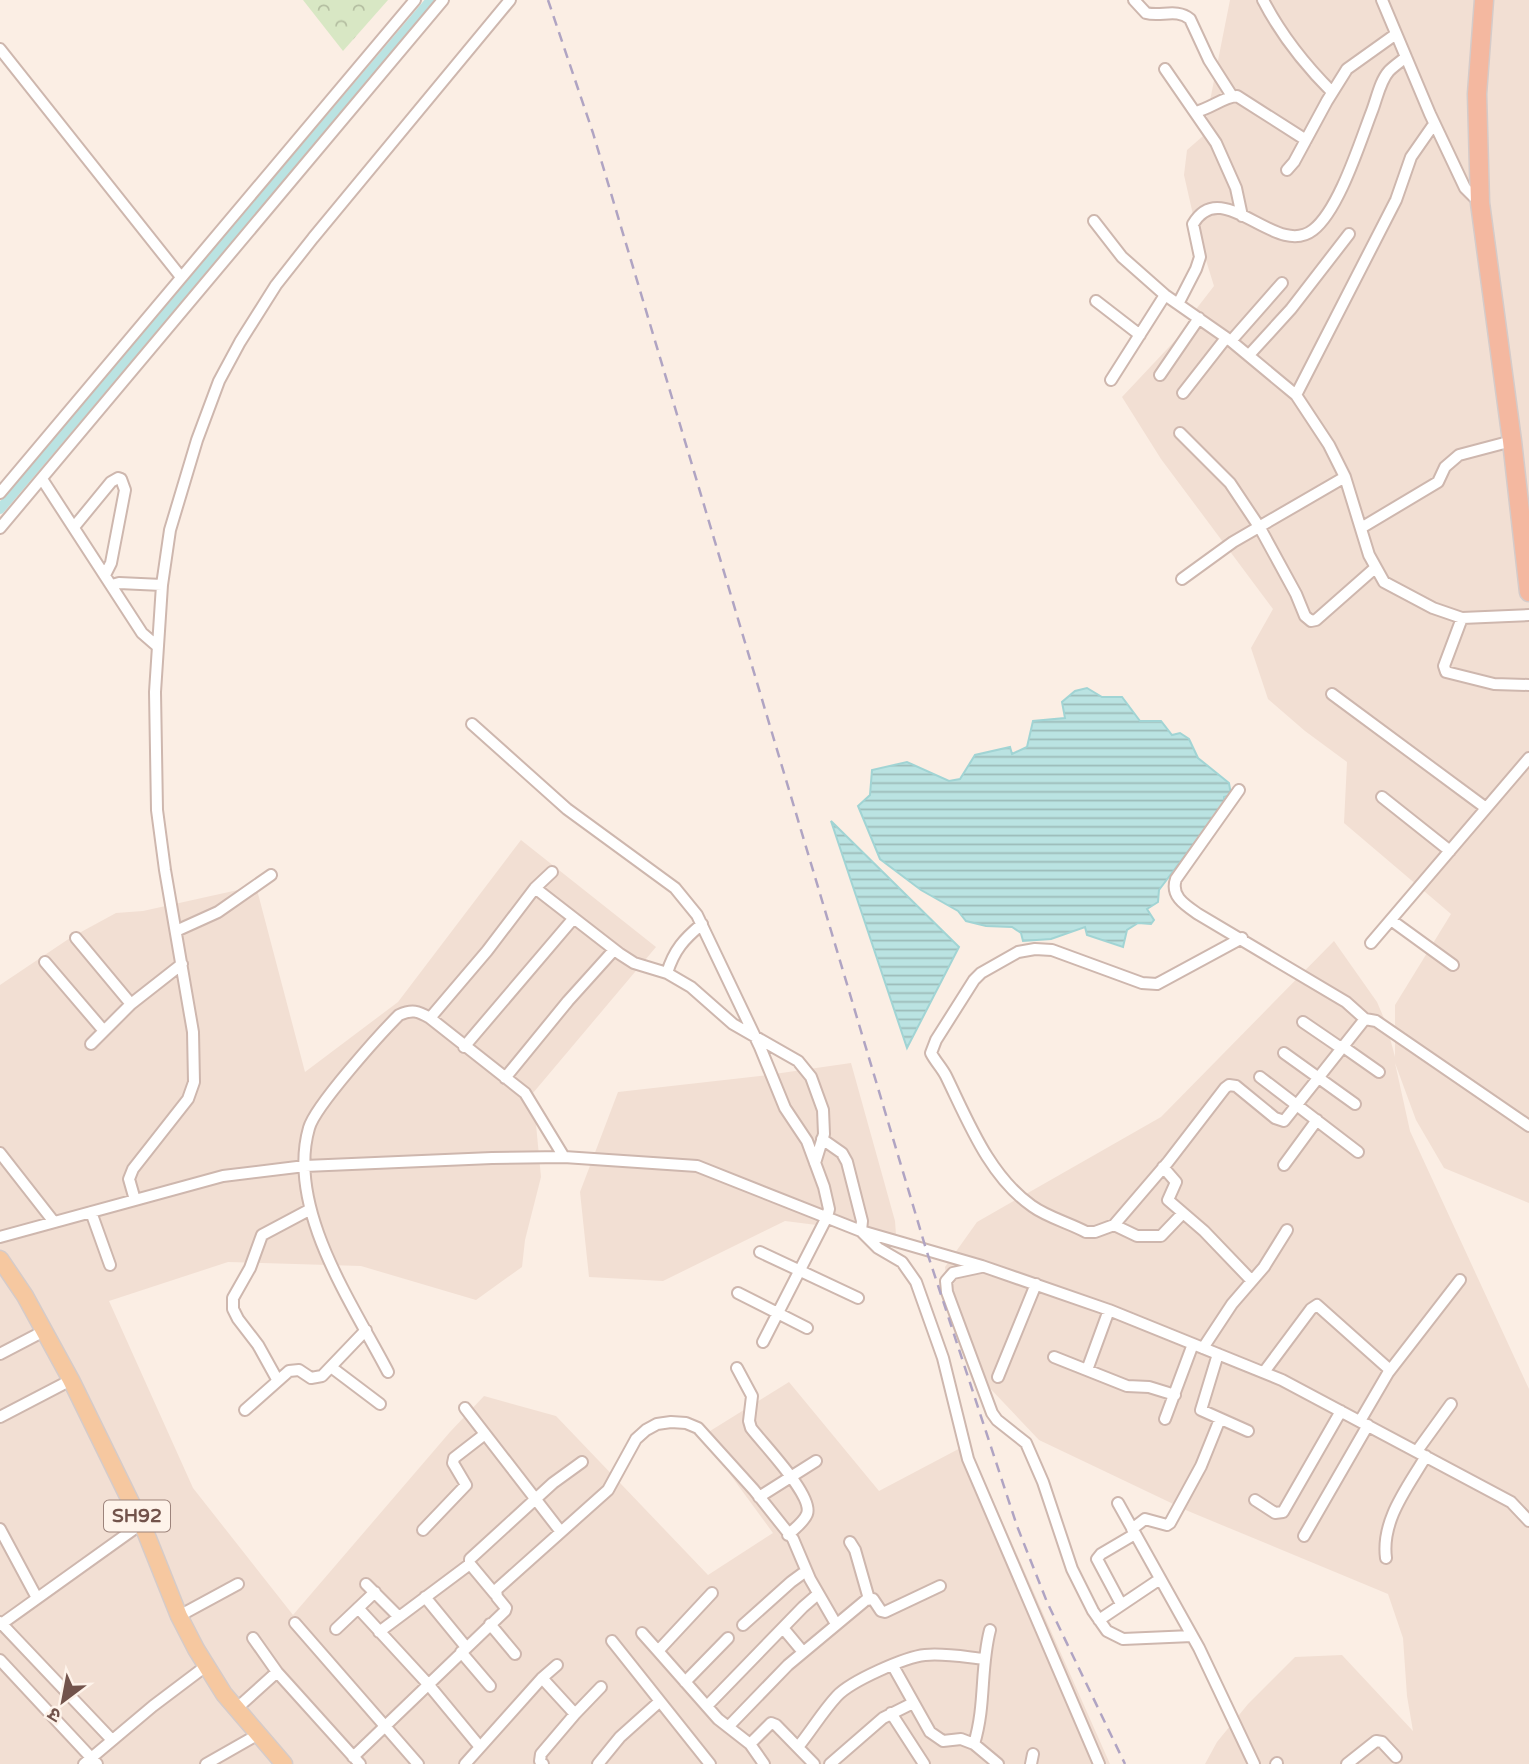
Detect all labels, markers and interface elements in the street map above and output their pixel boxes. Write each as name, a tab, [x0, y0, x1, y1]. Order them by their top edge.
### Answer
road number: SH92	[104, 1500, 170, 1532]
north arrow	[28, 1666, 98, 1736]
text: उ	[43, 1702, 65, 1727]

